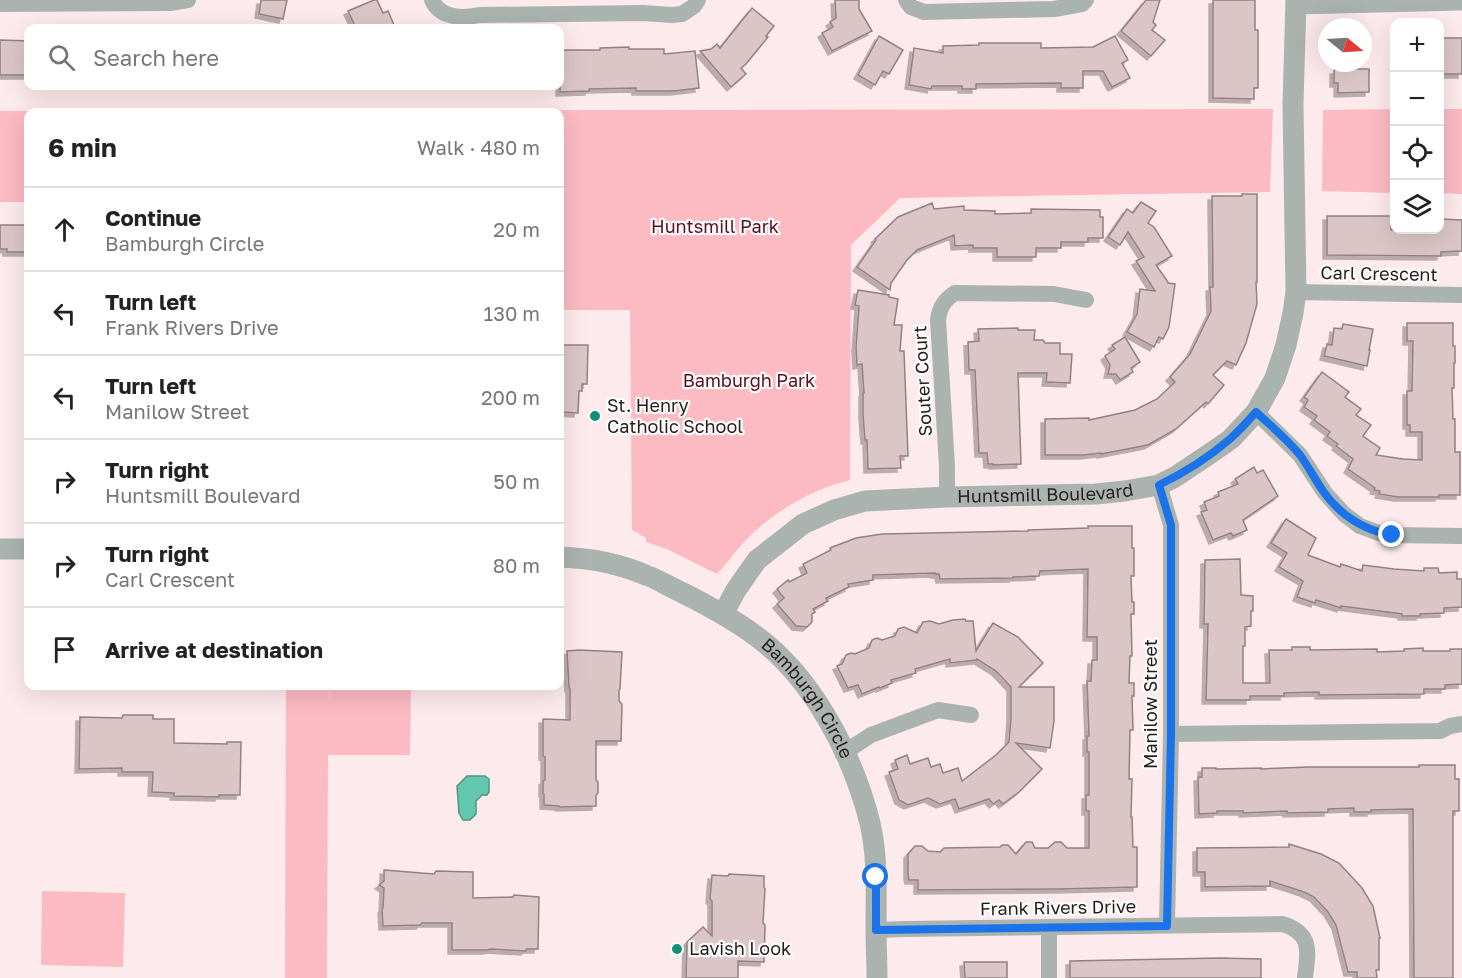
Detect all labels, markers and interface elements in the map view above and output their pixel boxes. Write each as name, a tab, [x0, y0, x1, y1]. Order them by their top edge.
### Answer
north arrow	[1318, 18, 1372, 72]
map controls	[1390, 18, 1444, 234]
button: +	[1390, 18, 1444, 72]
search box	[24, 24, 564, 90]
icon: search	[45, 41, 78, 74]
text: Search here	[93, 44, 219, 71]
button: −	[1390, 72, 1444, 126]
button: locate	[1390, 126, 1444, 180]
text: 6 min	[48, 132, 117, 163]
text: Walk · 480 m	[417, 135, 540, 159]
button: layers	[1390, 180, 1444, 234]
text: Continue	[105, 204, 201, 231]
icon: ahead	[48, 213, 81, 246]
park label: Huntsmill Park	[651, 215, 779, 237]
text: 20 m	[493, 217, 540, 241]
text: Bamburgh Circle	[105, 231, 264, 255]
street label: Carl Crescent	[1320, 261, 1438, 285]
text: Turn left	[105, 288, 196, 315]
icon: left	[48, 297, 81, 330]
text: 130 m	[484, 301, 540, 325]
text: Frank Rivers Drive	[105, 315, 279, 339]
street label: Souter Court	[908, 325, 936, 437]
park label: Bamburgh Park	[683, 369, 815, 391]
text: Turn left	[105, 372, 196, 399]
icon: left	[48, 381, 81, 414]
text: 200 m	[481, 385, 540, 409]
place label: St. Henry Catholic School	[607, 394, 743, 437]
text: Manilow Street	[105, 399, 250, 423]
marker: St. Henry Catholic School	[588, 409, 602, 423]
text: Turn right	[105, 456, 209, 483]
icon: right	[48, 465, 81, 498]
text: 50 m	[493, 469, 540, 493]
street label: Huntsmill Boulevard	[957, 478, 1135, 507]
text: Huntsmill Boulevard	[105, 483, 301, 507]
route end	[1378, 521, 1404, 547]
text: Turn right	[105, 540, 209, 567]
icon: right	[48, 549, 81, 582]
text: 80 m	[493, 553, 540, 577]
text: Carl Crescent	[105, 567, 235, 591]
icon: arrive	[48, 633, 81, 666]
street label: Bamburgh Circle	[757, 633, 858, 762]
text: Arrive at destination	[105, 636, 323, 663]
street label: Manilow Street	[1139, 639, 1161, 769]
route start	[862, 863, 888, 889]
street label: Frank Rivers Drive	[980, 895, 1136, 919]
place label: Lavish Look	[689, 937, 791, 959]
marker: Lavish Look	[670, 942, 684, 956]

